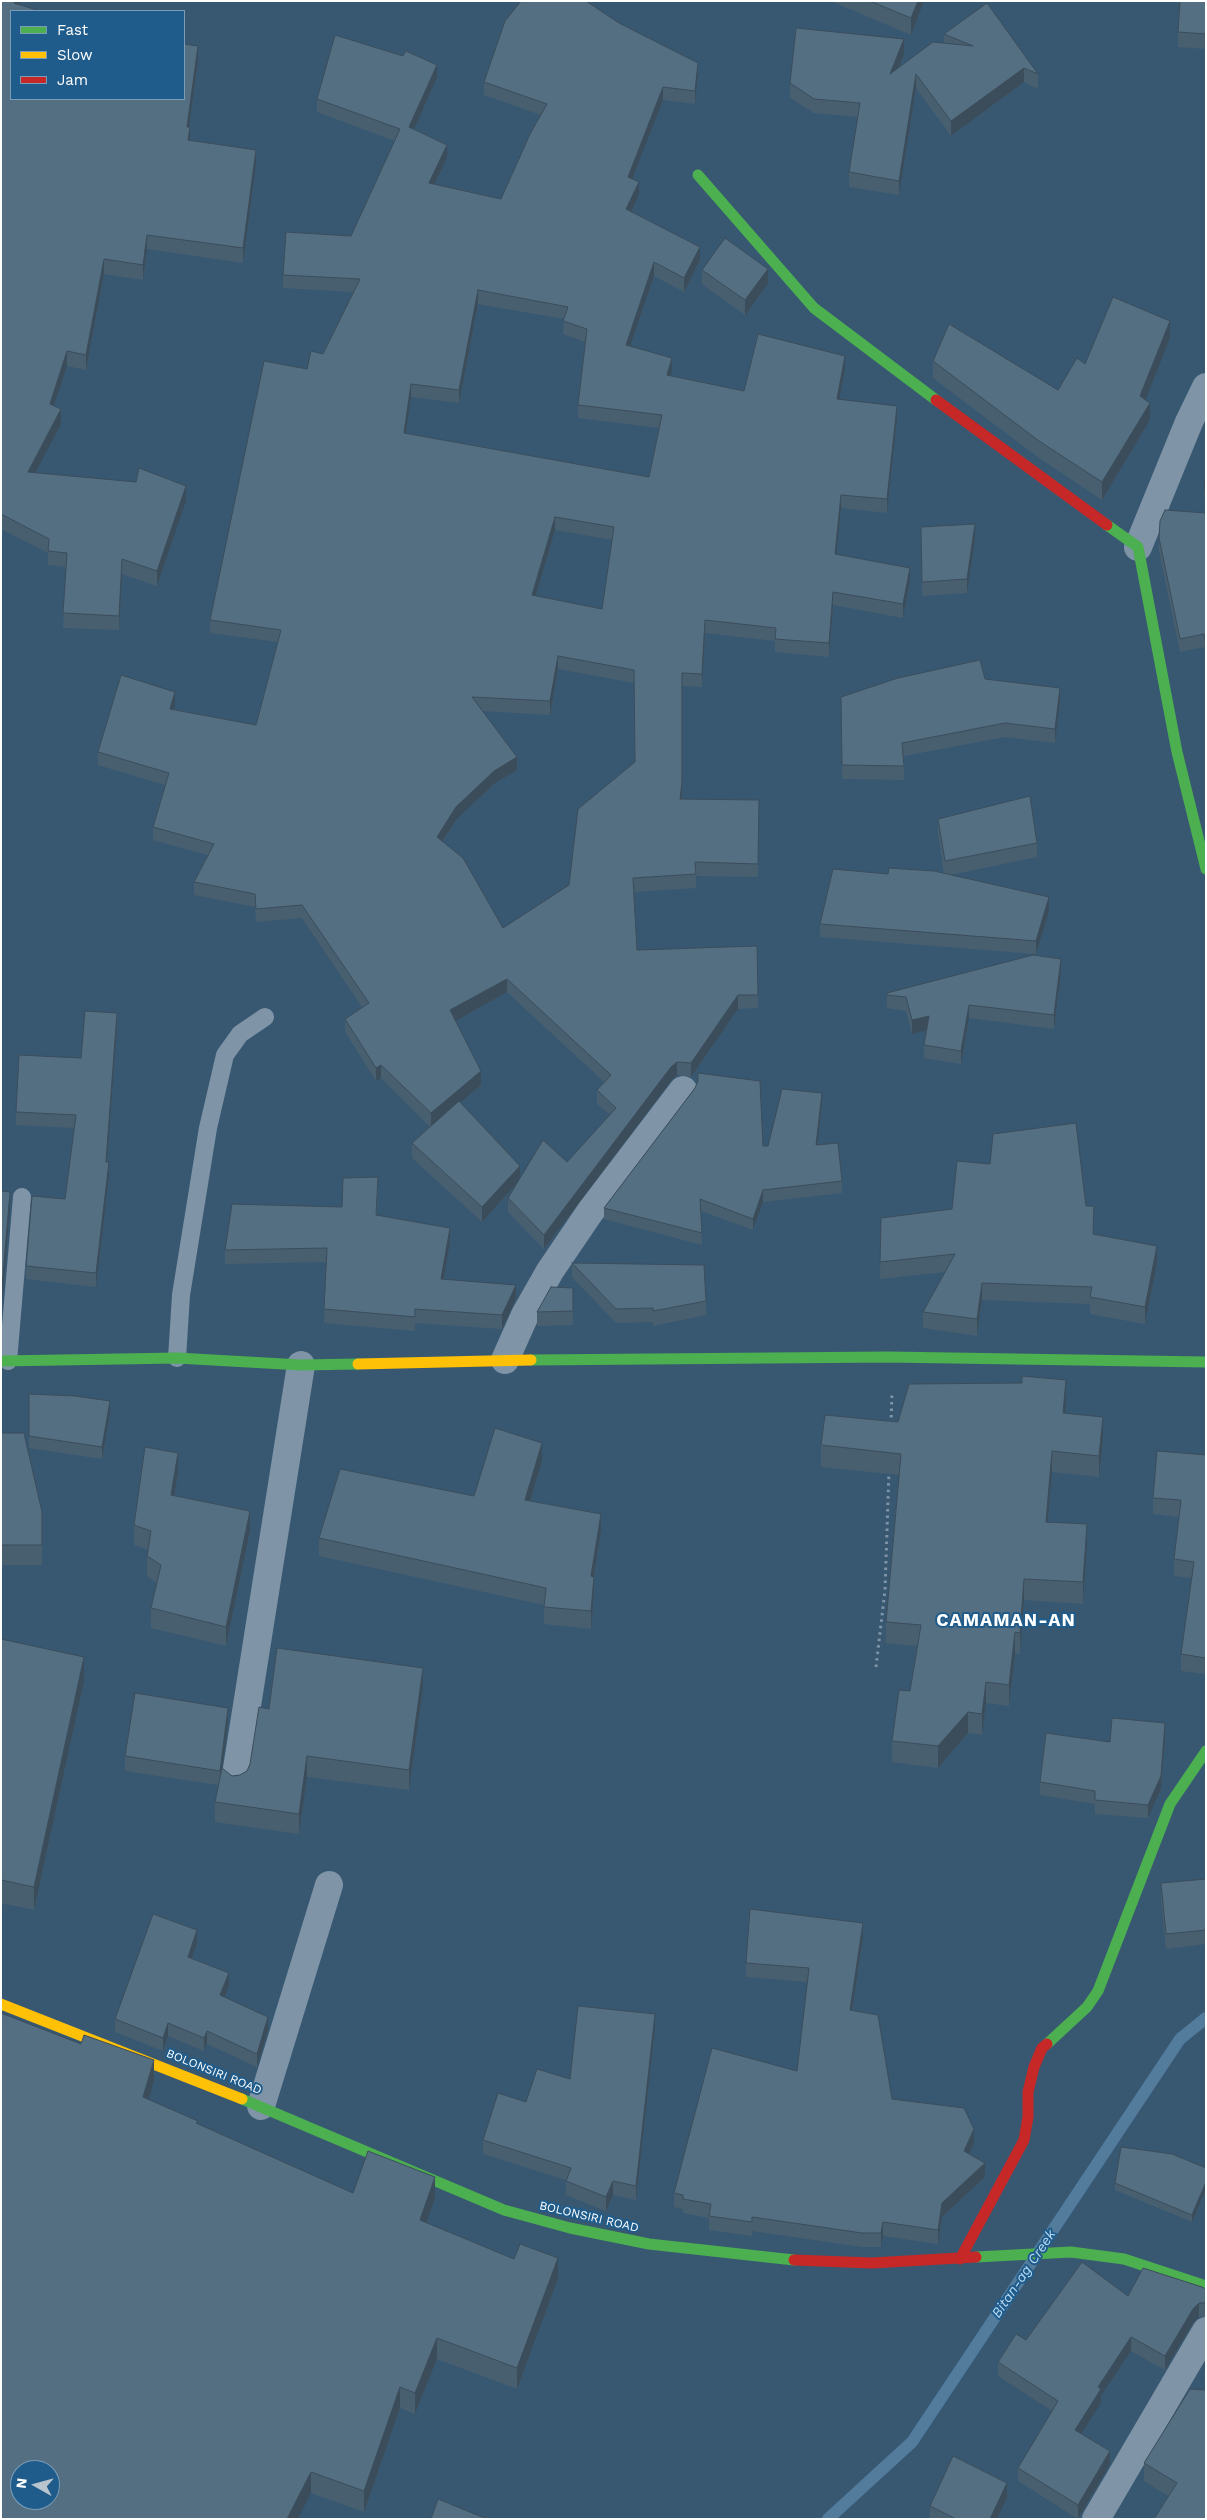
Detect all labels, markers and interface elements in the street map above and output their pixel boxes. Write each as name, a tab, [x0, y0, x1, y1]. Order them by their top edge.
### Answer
legend	[10, 10, 185, 100]
text: Fast	[57, 21, 88, 39]
text: Slow	[57, 46, 93, 64]
text: Jam	[57, 71, 88, 89]
district label: CAMAMAN-AN	[935, 1610, 1077, 1632]
street label: BOLONSIRI ROAD	[164, 2046, 264, 2098]
street label: BOLONSIRI ROAD	[538, 2199, 640, 2235]
water label: Bitan-ag Creek	[988, 2227, 1060, 2321]
north arrow	[10, 2460, 60, 2510]
text: N	[13, 2477, 30, 2489]

